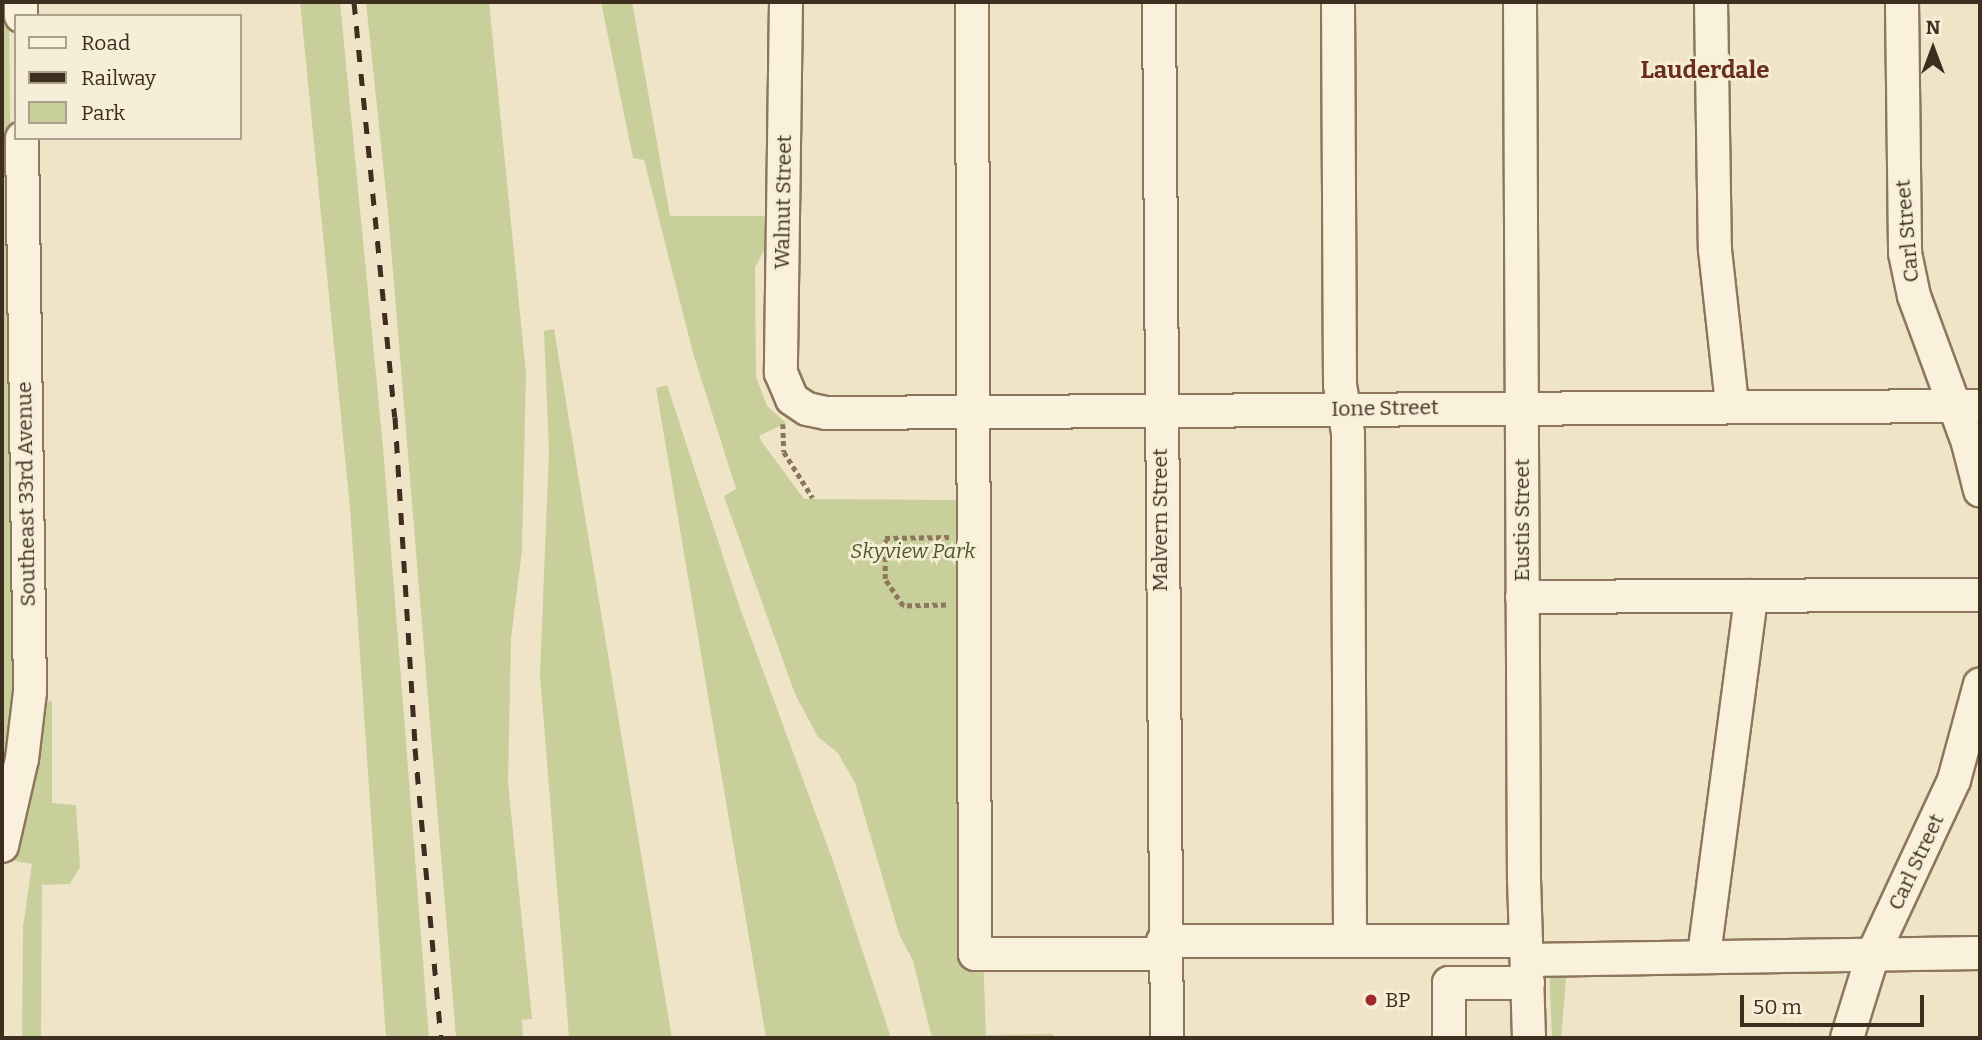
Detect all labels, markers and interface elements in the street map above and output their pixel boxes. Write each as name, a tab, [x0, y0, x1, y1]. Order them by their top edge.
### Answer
legend	[14, 14, 242, 140]
north arrow	[1898, 14, 1968, 84]
text: N	[1926, 16, 1940, 39]
text: Road	[81, 30, 130, 56]
district label: Lauderdale	[1641, 57, 1769, 85]
text: Railway	[81, 65, 156, 91]
text: Park	[81, 100, 125, 126]
street label: Walnut Street	[769, 134, 797, 270]
street label: Carl Street	[1890, 179, 1924, 283]
street label: Southeast 33rd Avenue	[11, 381, 41, 607]
street label: Ione Street	[1331, 394, 1439, 422]
street label: Malvern Street	[1147, 448, 1173, 592]
street label: Eustis Street	[1509, 458, 1535, 582]
park label: Skyview Park	[850, 538, 976, 564]
street label: Carl Street	[1883, 810, 1949, 914]
scale bar	[1744, 981, 1928, 1025]
place label: BP	[1385, 987, 1410, 1013]
marker: BP	[1363, 992, 1379, 1008]
text: 50 m	[1753, 994, 1802, 1020]

